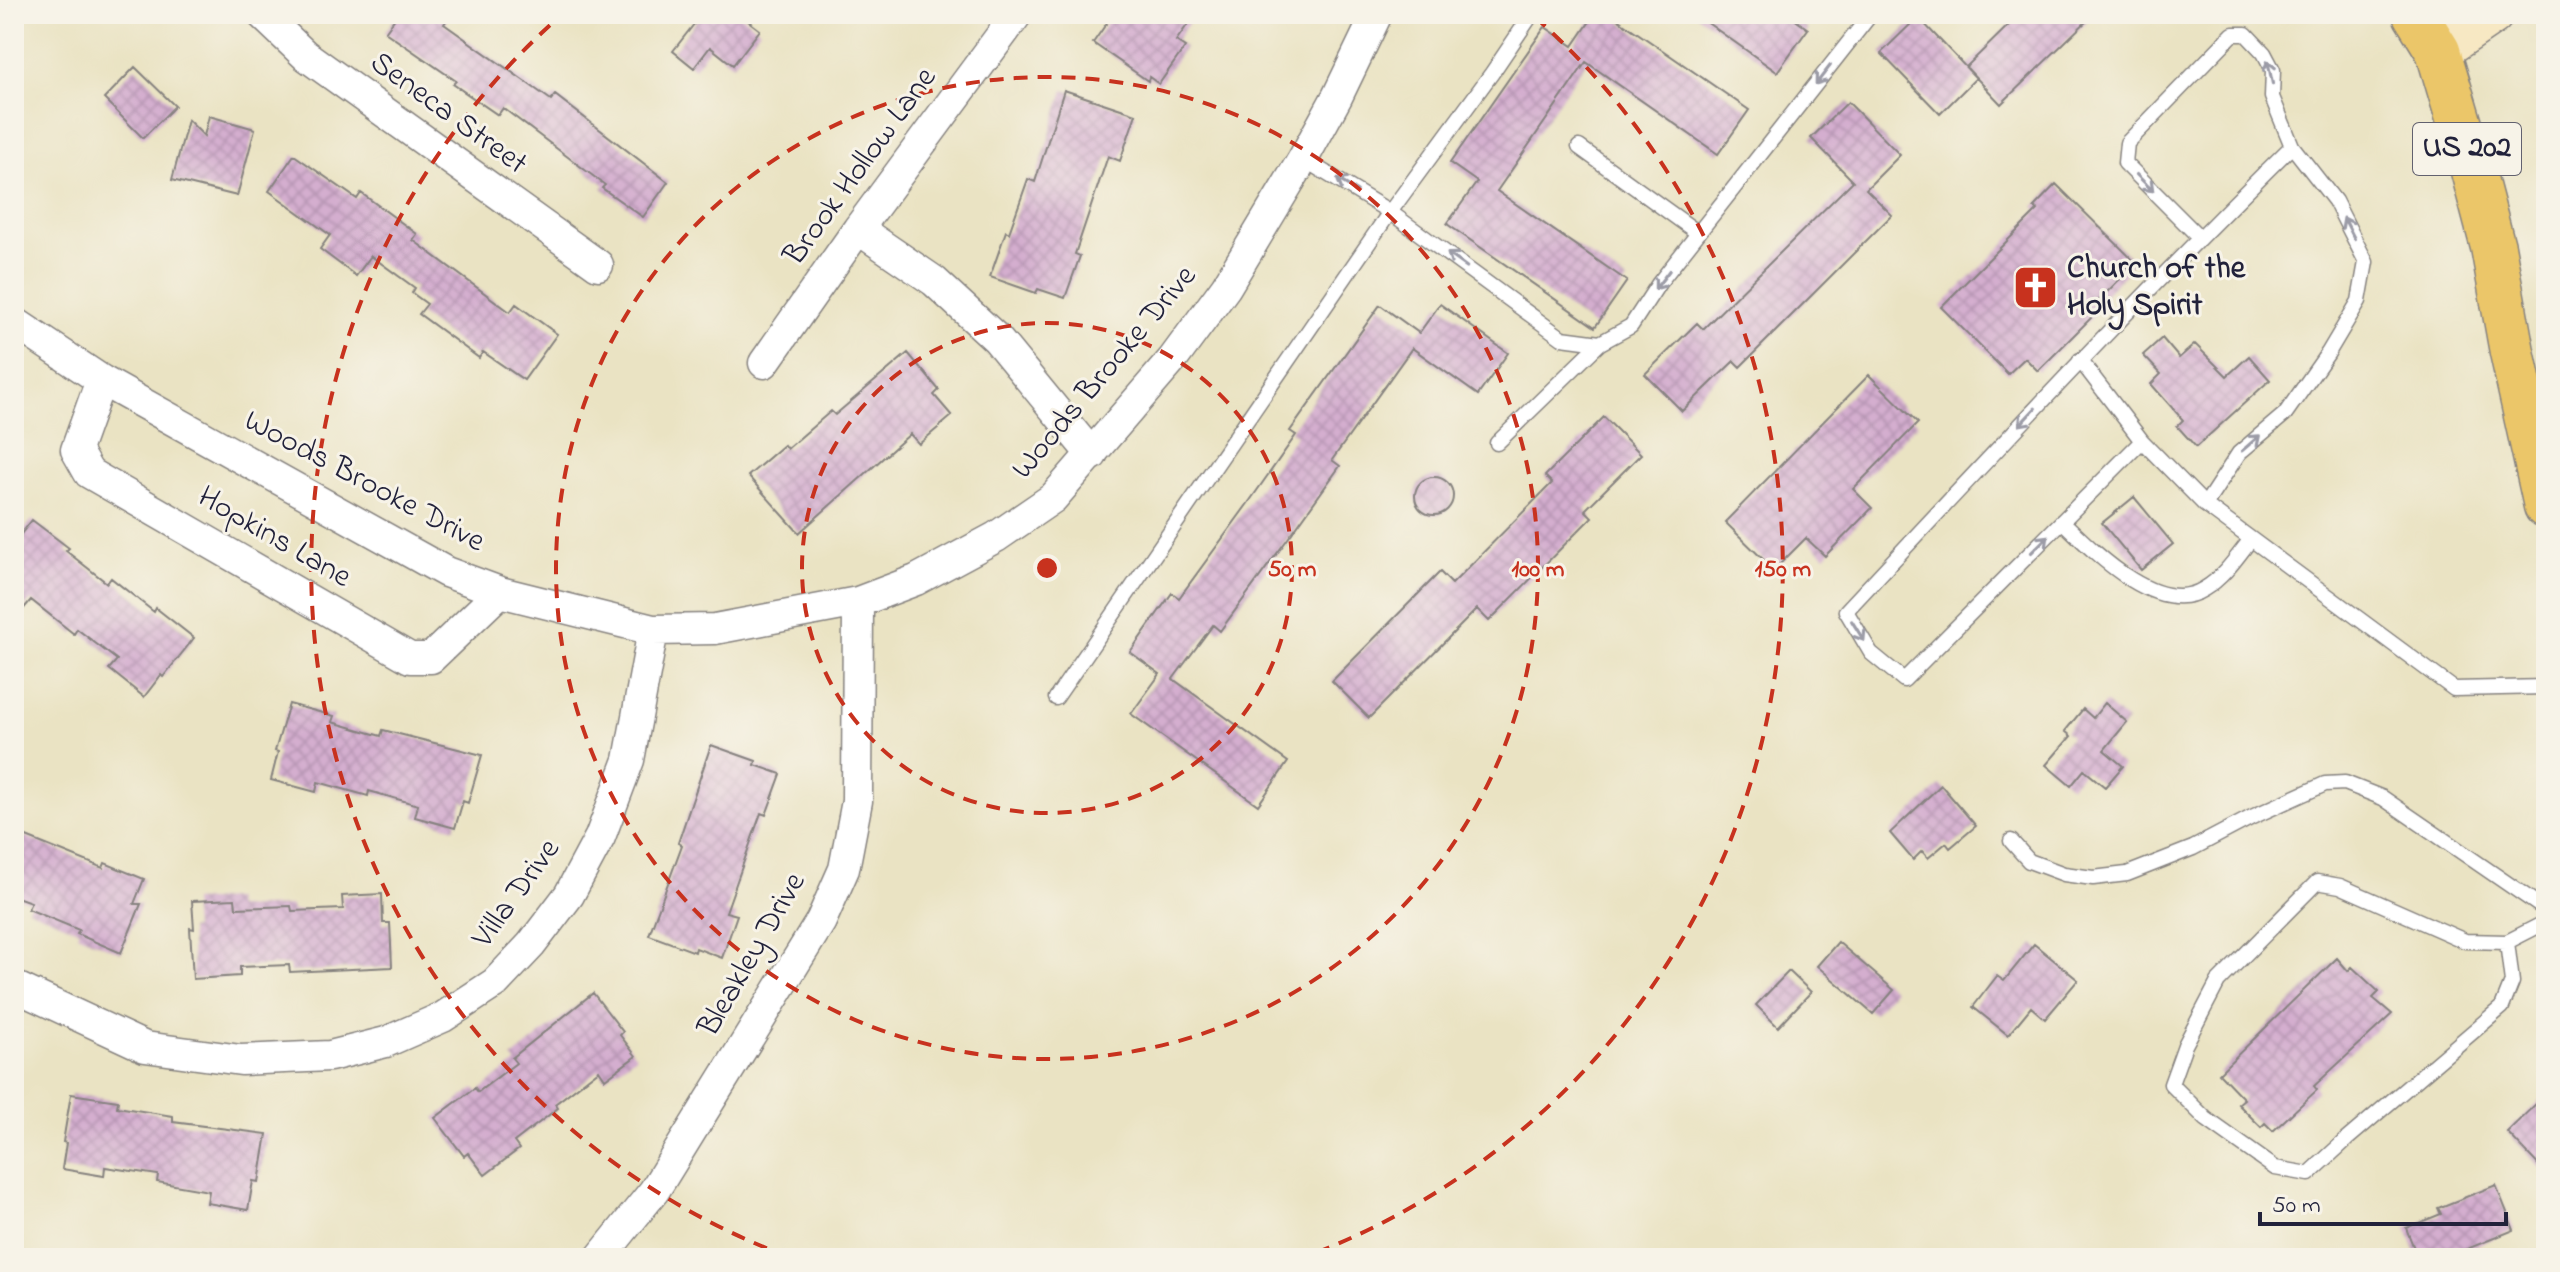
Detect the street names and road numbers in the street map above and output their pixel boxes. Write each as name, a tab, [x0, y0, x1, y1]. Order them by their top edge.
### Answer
street label: Seneca Street	[359, 41, 537, 188]
street label: Brook Hollow Lane	[772, 57, 950, 277]
road number: US 202	[2413, 123, 2521, 175]
street label: Woods Brooke Drive	[1001, 255, 1209, 490]
street label: Woods Brooke Drive	[235, 399, 494, 566]
street label: Hopkins Lane	[188, 475, 360, 601]
street label: Villa Drive	[461, 829, 573, 959]
street label: Bleakley Drive	[686, 863, 819, 1047]

